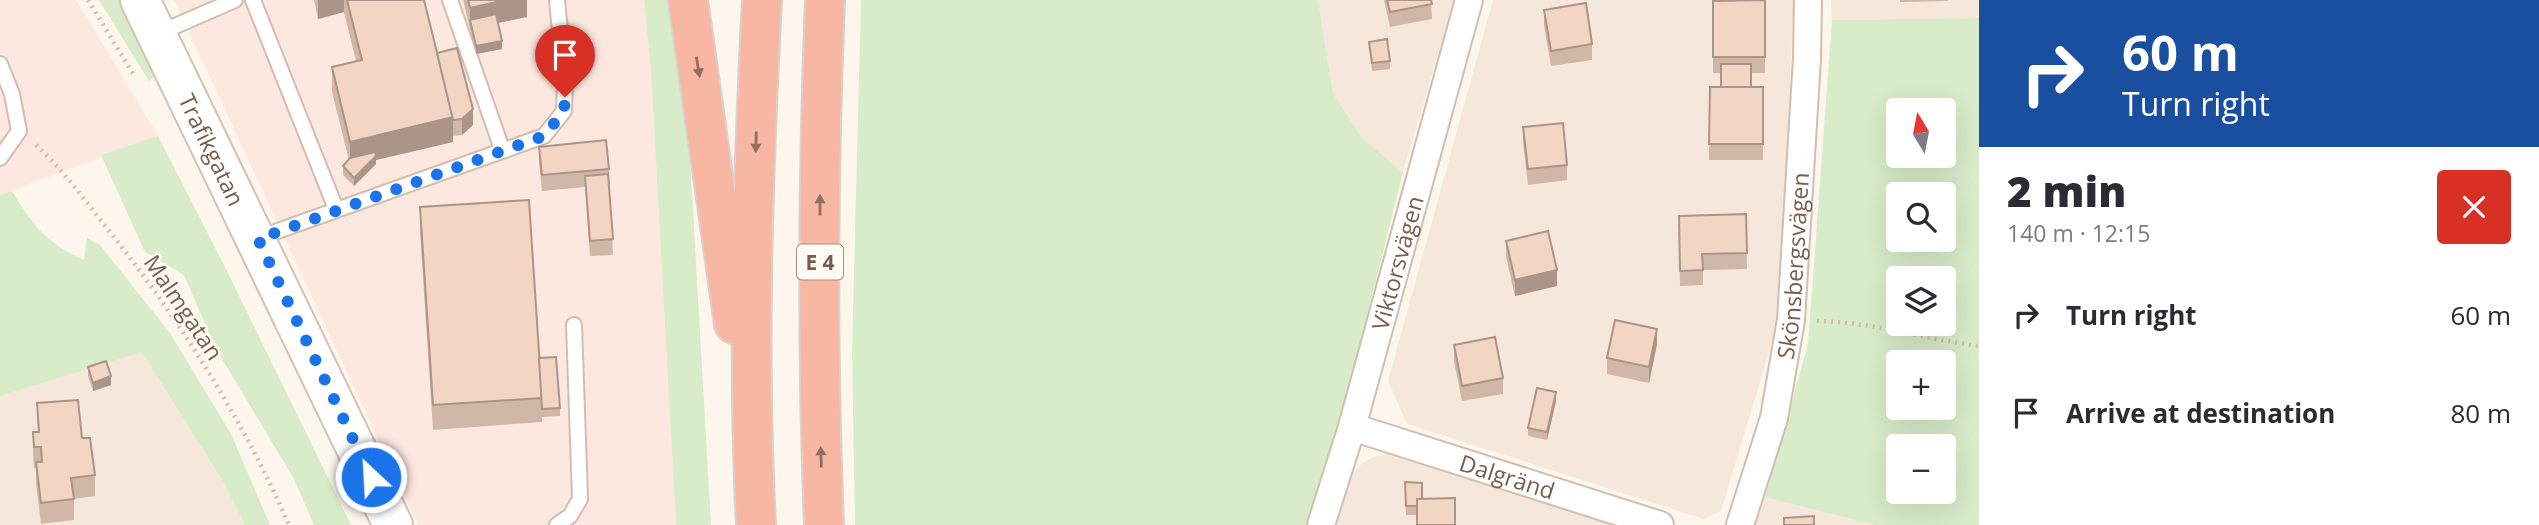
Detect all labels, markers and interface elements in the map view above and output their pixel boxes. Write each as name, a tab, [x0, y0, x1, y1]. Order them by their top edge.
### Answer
text: 60 m	[2122, 19, 2239, 85]
pin	[535, 25, 595, 97]
icon: right	[2007, 28, 2098, 119]
icon: arrive	[546, 36, 584, 74]
one-way arrow	[693, 57, 704, 79]
text: Turn right	[2122, 82, 2270, 125]
street label: Trafikgatan	[171, 88, 253, 211]
north arrow	[1886, 98, 1956, 168]
map controls	[1886, 98, 1956, 504]
one-way arrow	[750, 131, 762, 153]
text: 2 min	[2007, 162, 2126, 219]
button: close	[2437, 170, 2511, 244]
street label: Skönsbergsvägen	[1769, 171, 1816, 362]
button: search	[1886, 182, 1956, 252]
street label: Viktorsvägen	[1363, 192, 1431, 334]
one-way arrow	[814, 194, 826, 216]
text: 140 m · 12:15	[2007, 217, 2150, 249]
road number: E 4	[797, 244, 843, 280]
street label: Malmgatan	[137, 248, 231, 366]
button: layers	[1886, 266, 1956, 336]
icon: right	[2007, 296, 2045, 334]
text: Turn right	[2066, 297, 2197, 333]
text: 60 m	[2450, 297, 2511, 333]
button: +	[1886, 350, 1956, 420]
icon: arrive	[2007, 394, 2045, 432]
text: Arrive at destination	[2066, 395, 2335, 431]
text: 80 m	[2450, 395, 2511, 431]
button: −	[1886, 434, 1956, 504]
position arrow	[334, 440, 408, 514]
one-way arrow	[816, 446, 827, 468]
street label: Dalgränd	[1456, 446, 1559, 507]

